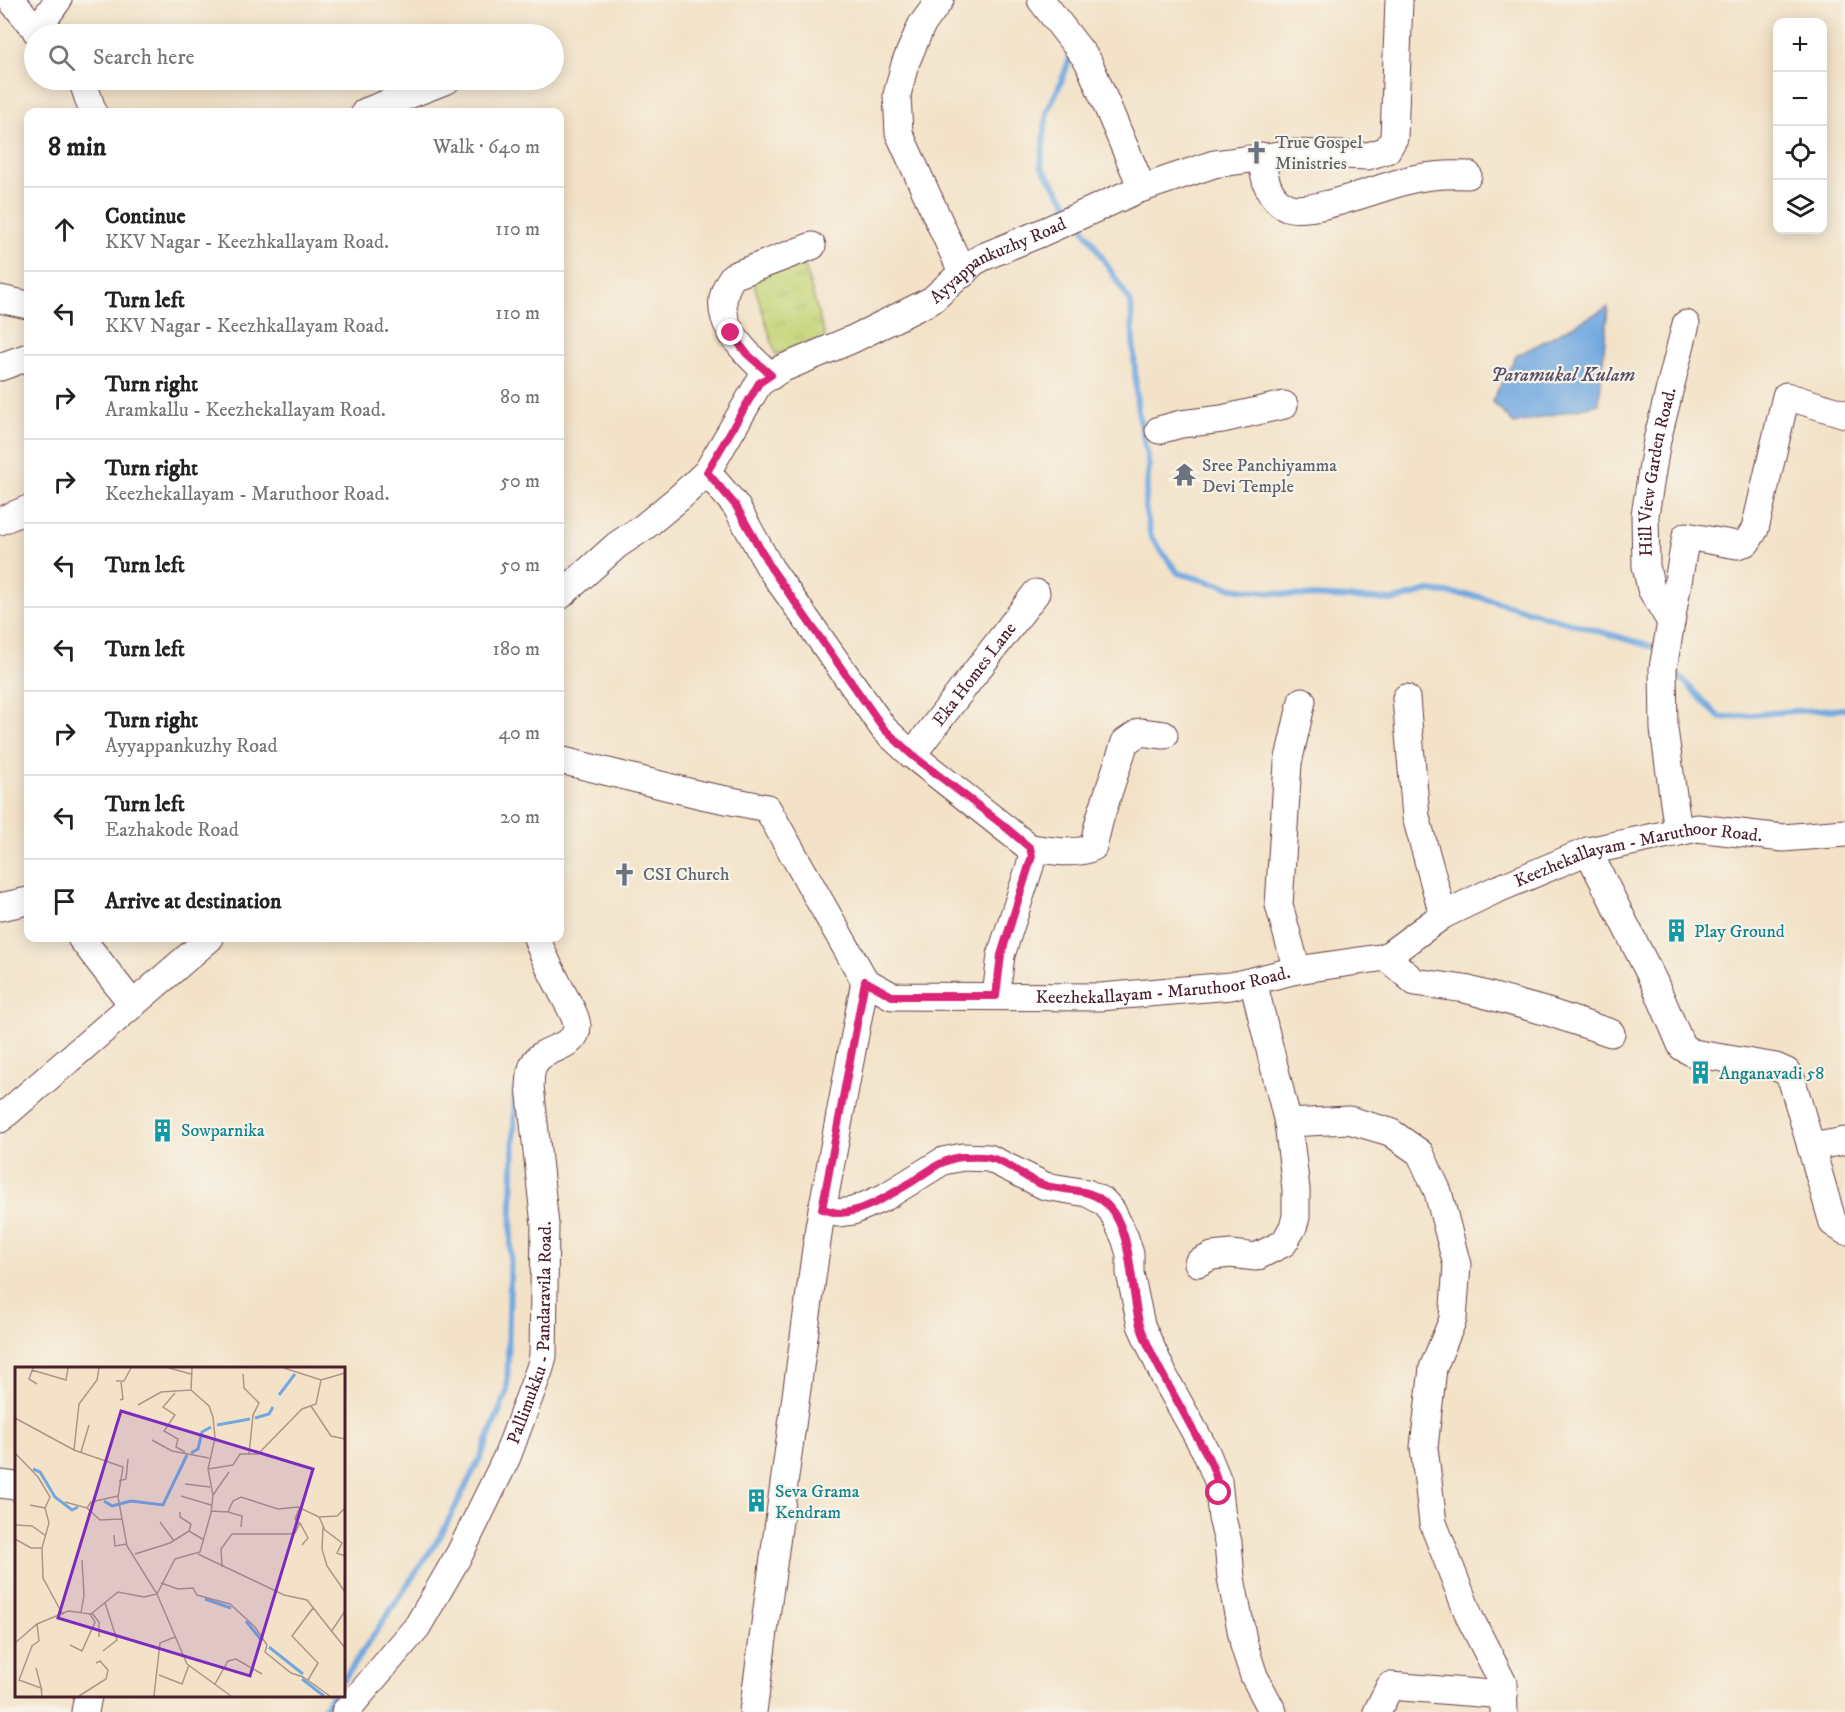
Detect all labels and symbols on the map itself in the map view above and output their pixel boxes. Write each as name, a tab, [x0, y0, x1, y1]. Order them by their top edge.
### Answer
place label: True Gospel Ministries	[1275, 132, 1363, 175]
church icon: True Gospel Ministries	[1244, 139, 1270, 165]
street label: Ayyappankuzhy Road	[926, 213, 1070, 309]
route end	[717, 319, 743, 345]
water label: Paramukal Kulam	[1491, 363, 1635, 388]
street label: Hill View Garden Road.	[1635, 385, 1682, 557]
place label: Sree Panchiyamma Devi Temple	[1202, 455, 1337, 498]
temple icon: Sree Panchiyamma Devi Temple	[1171, 462, 1197, 488]
street label: Eka Homes Lane	[928, 618, 1022, 731]
street label: Keezhekallayam - Maruthoor Road.	[1511, 818, 1763, 893]
church icon: CSI Church	[612, 861, 638, 887]
place label: CSI Church	[643, 864, 730, 886]
building icon: Play Ground	[1663, 918, 1689, 944]
place label: Play Ground	[1694, 921, 1785, 943]
street label: Keezhekallayam - Maruthoor Road.	[1036, 962, 1293, 1009]
building icon: Anganavadi 58	[1688, 1060, 1714, 1086]
place label: Anganavadi 58	[1719, 1063, 1824, 1085]
building icon: Sowparnika	[150, 1117, 176, 1143]
place label: Sowparnika	[181, 1120, 265, 1142]
street label: Pallimukku - Pandaravila Road.	[503, 1220, 557, 1447]
inset map	[15, 1367, 345, 1697]
route start	[1205, 1479, 1231, 1505]
place label: Seva Grama Kendram	[775, 1481, 860, 1524]
building icon: Seva Grama Kendram	[744, 1488, 770, 1514]

